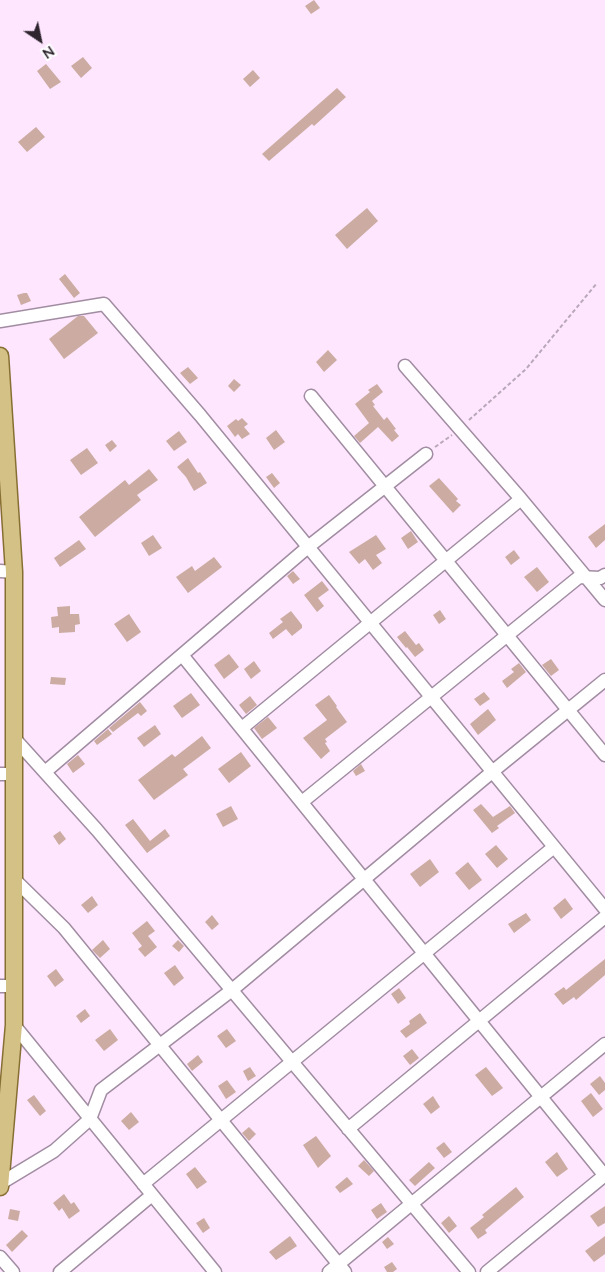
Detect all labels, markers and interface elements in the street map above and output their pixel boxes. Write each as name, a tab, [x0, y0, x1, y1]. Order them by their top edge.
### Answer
north arrow	[15, 15, 65, 65]
text: N	[39, 43, 58, 63]

